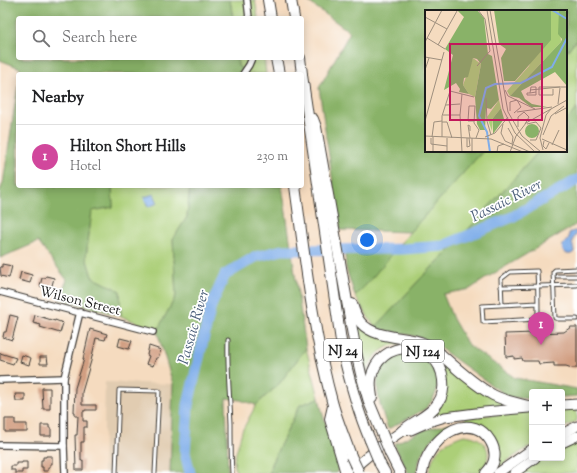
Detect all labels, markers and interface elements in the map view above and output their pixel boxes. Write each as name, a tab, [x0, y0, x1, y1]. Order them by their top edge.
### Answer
inset map	[425, 10, 567, 152]
search box	[16, 16, 304, 60]
icon: search	[30, 27, 52, 49]
text: Search here	[62, 28, 137, 49]
text: Nearby	[32, 86, 84, 110]
text: Hilton Short Hills	[70, 137, 186, 158]
text: 1	[43, 148, 47, 166]
text: 230 m	[256, 148, 288, 166]
text: Hotel	[70, 158, 101, 176]
water label: Passaic River	[468, 174, 546, 228]
your location	[357, 230, 377, 250]
street label: Wilson Street	[37, 282, 122, 322]
water label: Passaic River	[174, 287, 215, 367]
pin: 1	[528, 312, 554, 345]
road number: NJ 24	[324, 339, 362, 361]
road number: NJ 124	[402, 340, 444, 362]
map controls	[529, 389, 565, 461]
button: +	[529, 389, 565, 425]
button: −	[529, 425, 565, 461]

